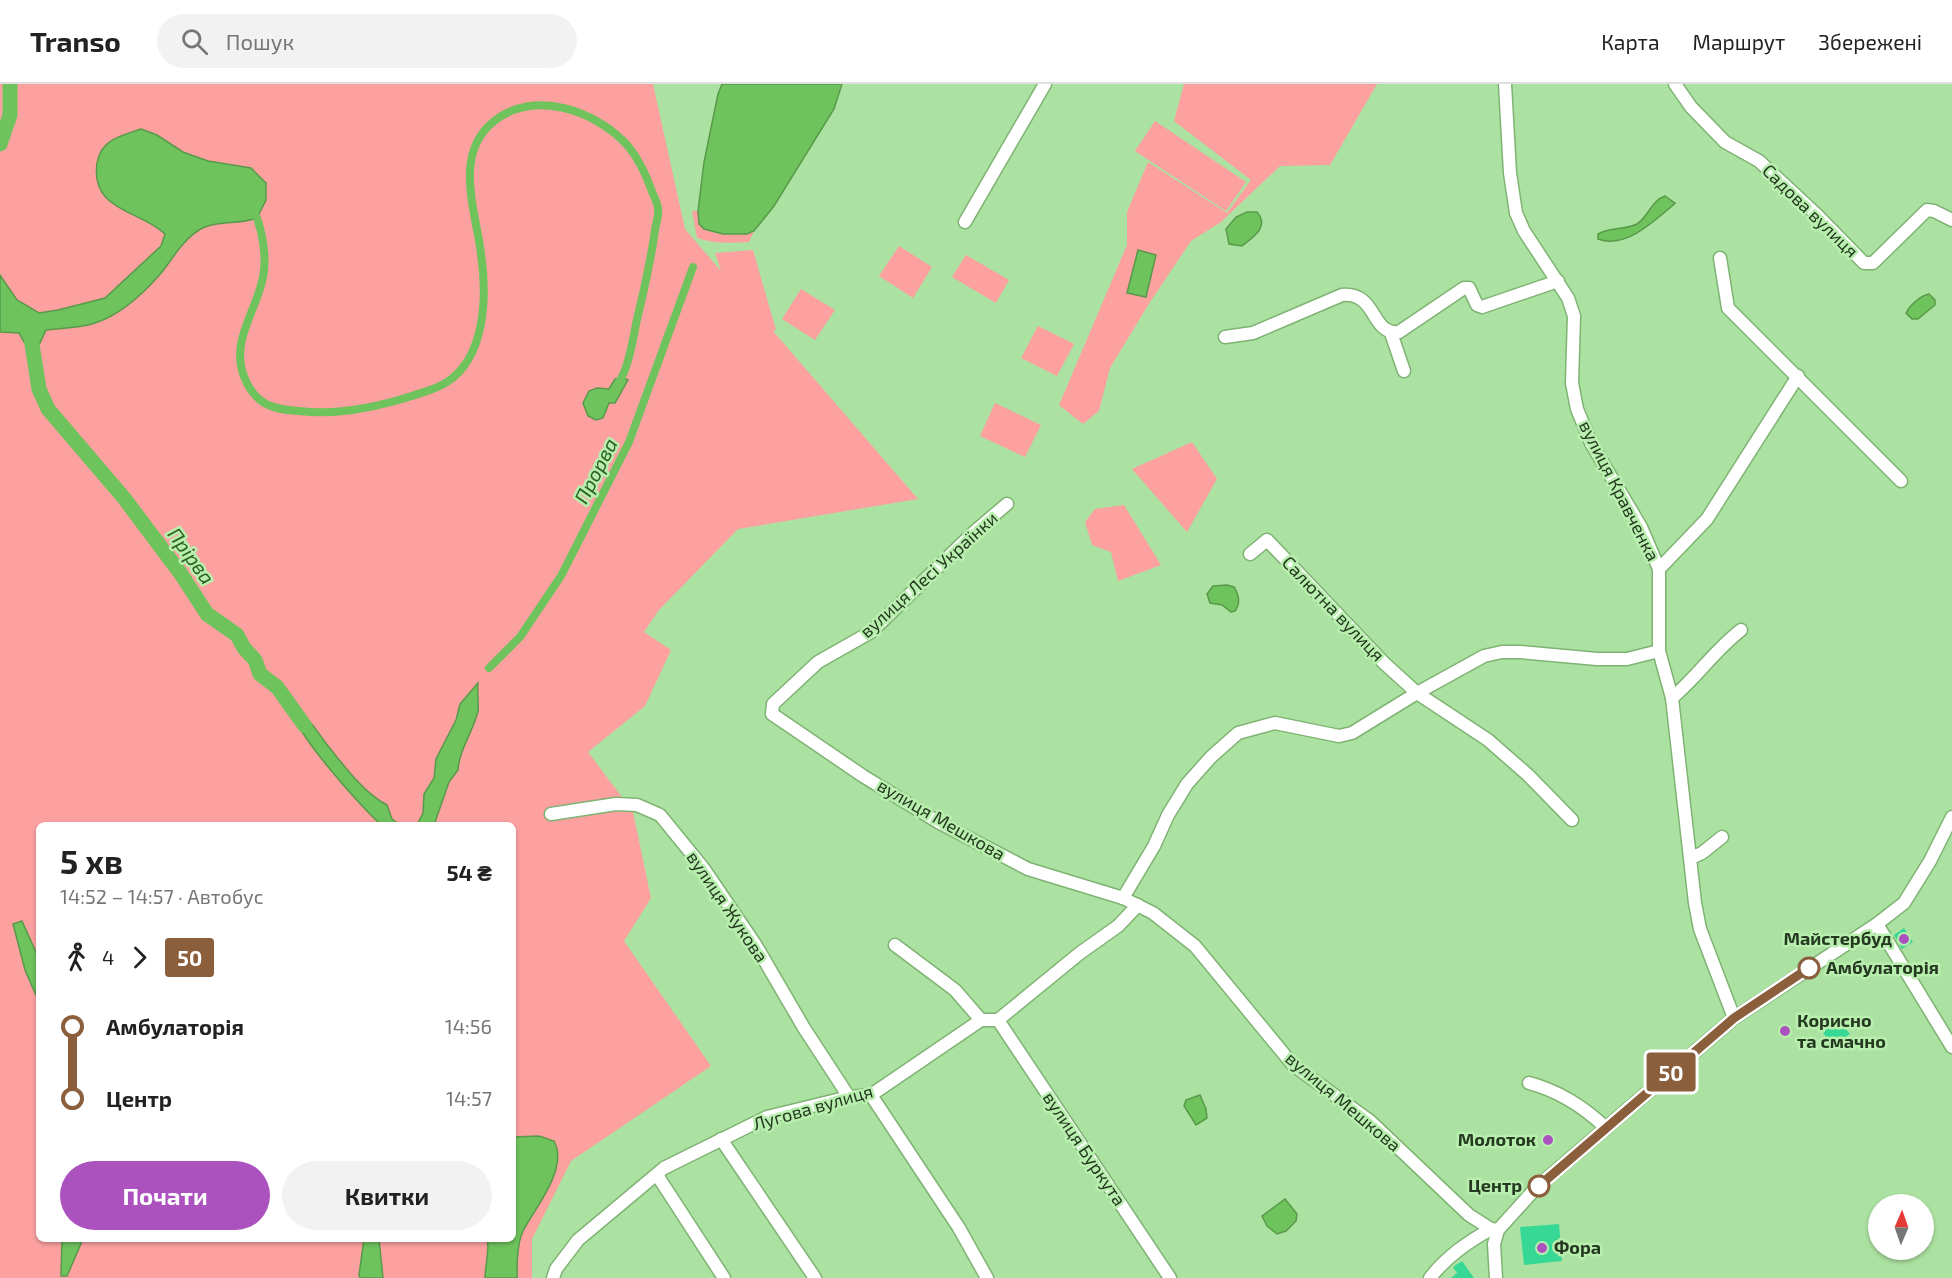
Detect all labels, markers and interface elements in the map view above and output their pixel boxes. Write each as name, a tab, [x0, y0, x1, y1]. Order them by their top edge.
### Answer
search box	[157, 14, 577, 68]
text: Transo	[30, 24, 121, 58]
icon: search	[178, 25, 211, 58]
text: Пошук	[226, 28, 294, 54]
text: Карта	[1601, 29, 1660, 54]
text: Маршрут	[1693, 29, 1785, 54]
text: Збережені	[1818, 29, 1922, 54]
street label: Садова вулиця	[1758, 159, 1863, 262]
street label: вулиця Кравченка	[1575, 417, 1665, 564]
water label: Прорва	[568, 434, 622, 507]
street label: вулиця Лесі Українки	[855, 507, 1002, 642]
water label: Прірва	[163, 523, 220, 588]
street label: Салютна вулиця	[1278, 551, 1390, 666]
street label: вулиця Мешкова	[874, 774, 1009, 865]
text: 5 хв	[60, 841, 123, 881]
street label: вулиця Жукова	[683, 847, 773, 966]
text: 54 ₴	[446, 859, 492, 885]
text: 14:52 – 14:57 · Автобус	[60, 884, 263, 908]
place label: Майстербуд	[1783, 927, 1892, 949]
marker: Майстербуд	[1897, 932, 1911, 946]
icon: walk	[60, 941, 93, 974]
icon: forward	[123, 941, 156, 974]
text: 4	[102, 945, 114, 969]
text: 50	[177, 945, 202, 970]
place label: Амбулаторія	[1826, 956, 1939, 978]
marker: Амбулаторія	[1798, 957, 1820, 979]
place label: Корисно та смачно	[1797, 1009, 1886, 1052]
text: Амбулаторія	[106, 1013, 244, 1039]
text: 14:56	[445, 1014, 492, 1038]
marker: Корисно та смачно	[1778, 1024, 1792, 1038]
street label: вулиця Мешкова	[1282, 1047, 1406, 1156]
line badge: 50	[1644, 1052, 1698, 1092]
text: 50	[1659, 1060, 1683, 1085]
street label: Лугова вулиця	[750, 1079, 875, 1135]
text: Центр	[106, 1085, 172, 1111]
text: 14:57	[446, 1086, 492, 1110]
street label: вулиця Буркута	[1039, 1087, 1131, 1210]
place label: Молоток	[1458, 1128, 1536, 1150]
marker: Молоток	[1541, 1133, 1555, 1147]
button: Почати	[60, 1161, 270, 1230]
button: Квитки	[282, 1161, 492, 1230]
place label: Центр	[1468, 1174, 1522, 1196]
marker: Центр	[1528, 1175, 1550, 1197]
north arrow	[1868, 1194, 1934, 1260]
map controls	[1868, 1194, 1934, 1260]
place label: Фора	[1554, 1236, 1601, 1258]
marker: Фора	[1535, 1241, 1549, 1255]

